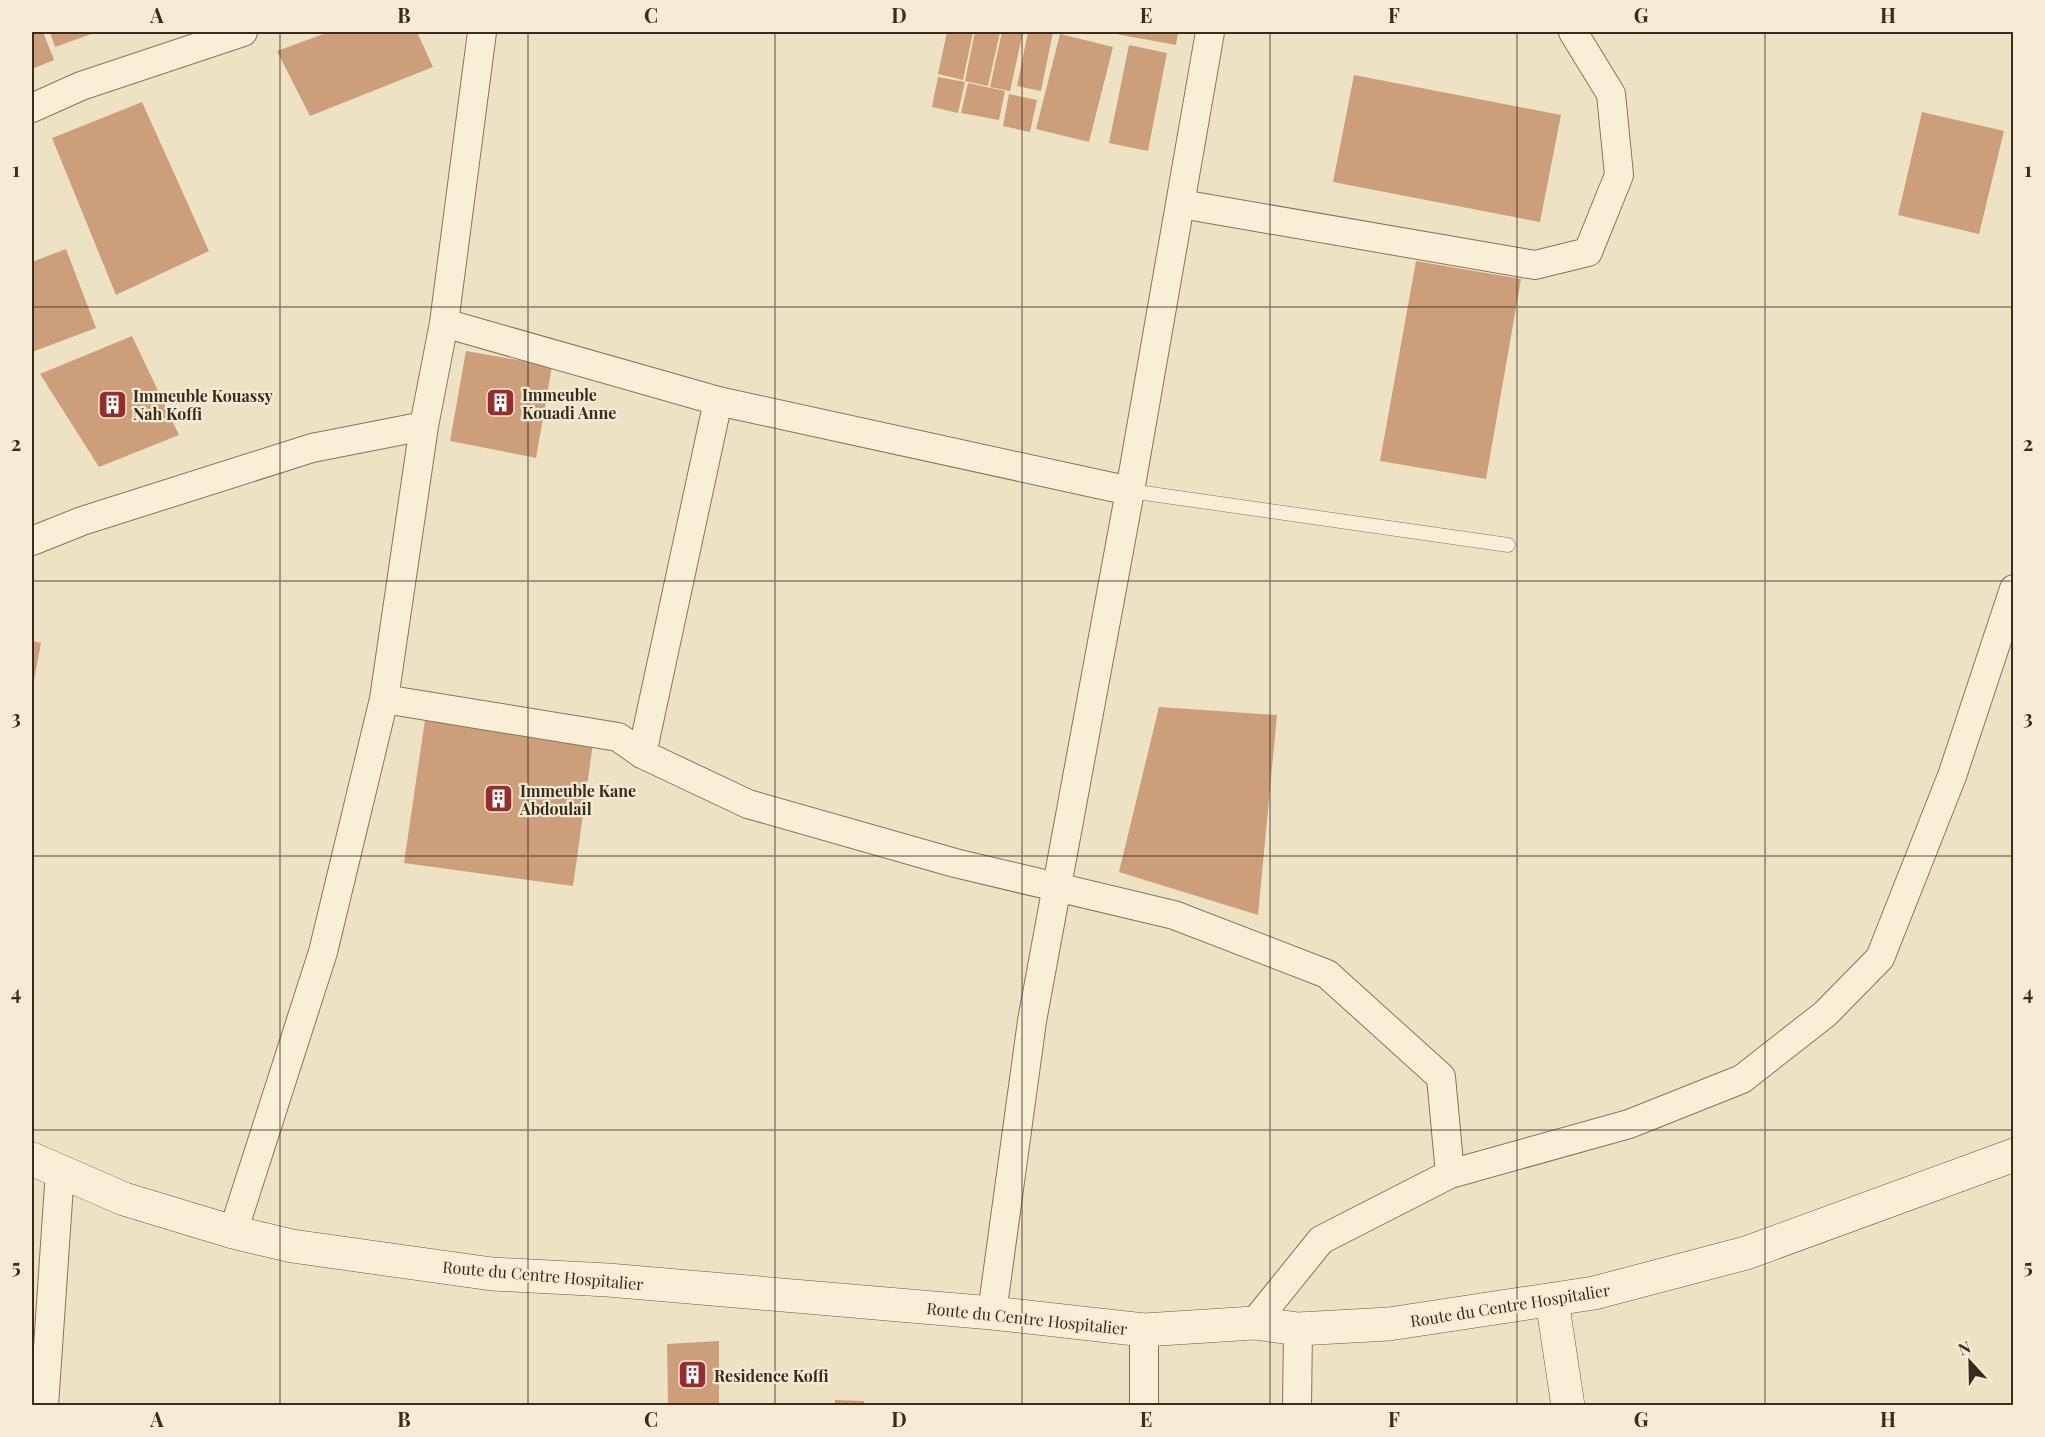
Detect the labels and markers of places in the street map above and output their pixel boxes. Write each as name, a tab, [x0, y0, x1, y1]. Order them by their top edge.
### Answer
place label: Immeuble Kouadi Anne	[522, 384, 616, 423]
place label: Immeuble Kouassy Nah Koffi	[133, 385, 274, 424]
building icon: Immeuble Kouadi Anne	[485, 387, 517, 419]
building icon: Immeuble Kouassy Nah Koffi	[96, 388, 128, 420]
place label: Immeuble Kane Abdoulail	[519, 780, 636, 819]
building icon: Immeuble Kane Abdoulail	[483, 783, 515, 815]
building icon: Residence Koffi	[677, 1359, 709, 1391]
place label: Residence Koffi	[714, 1365, 829, 1386]

